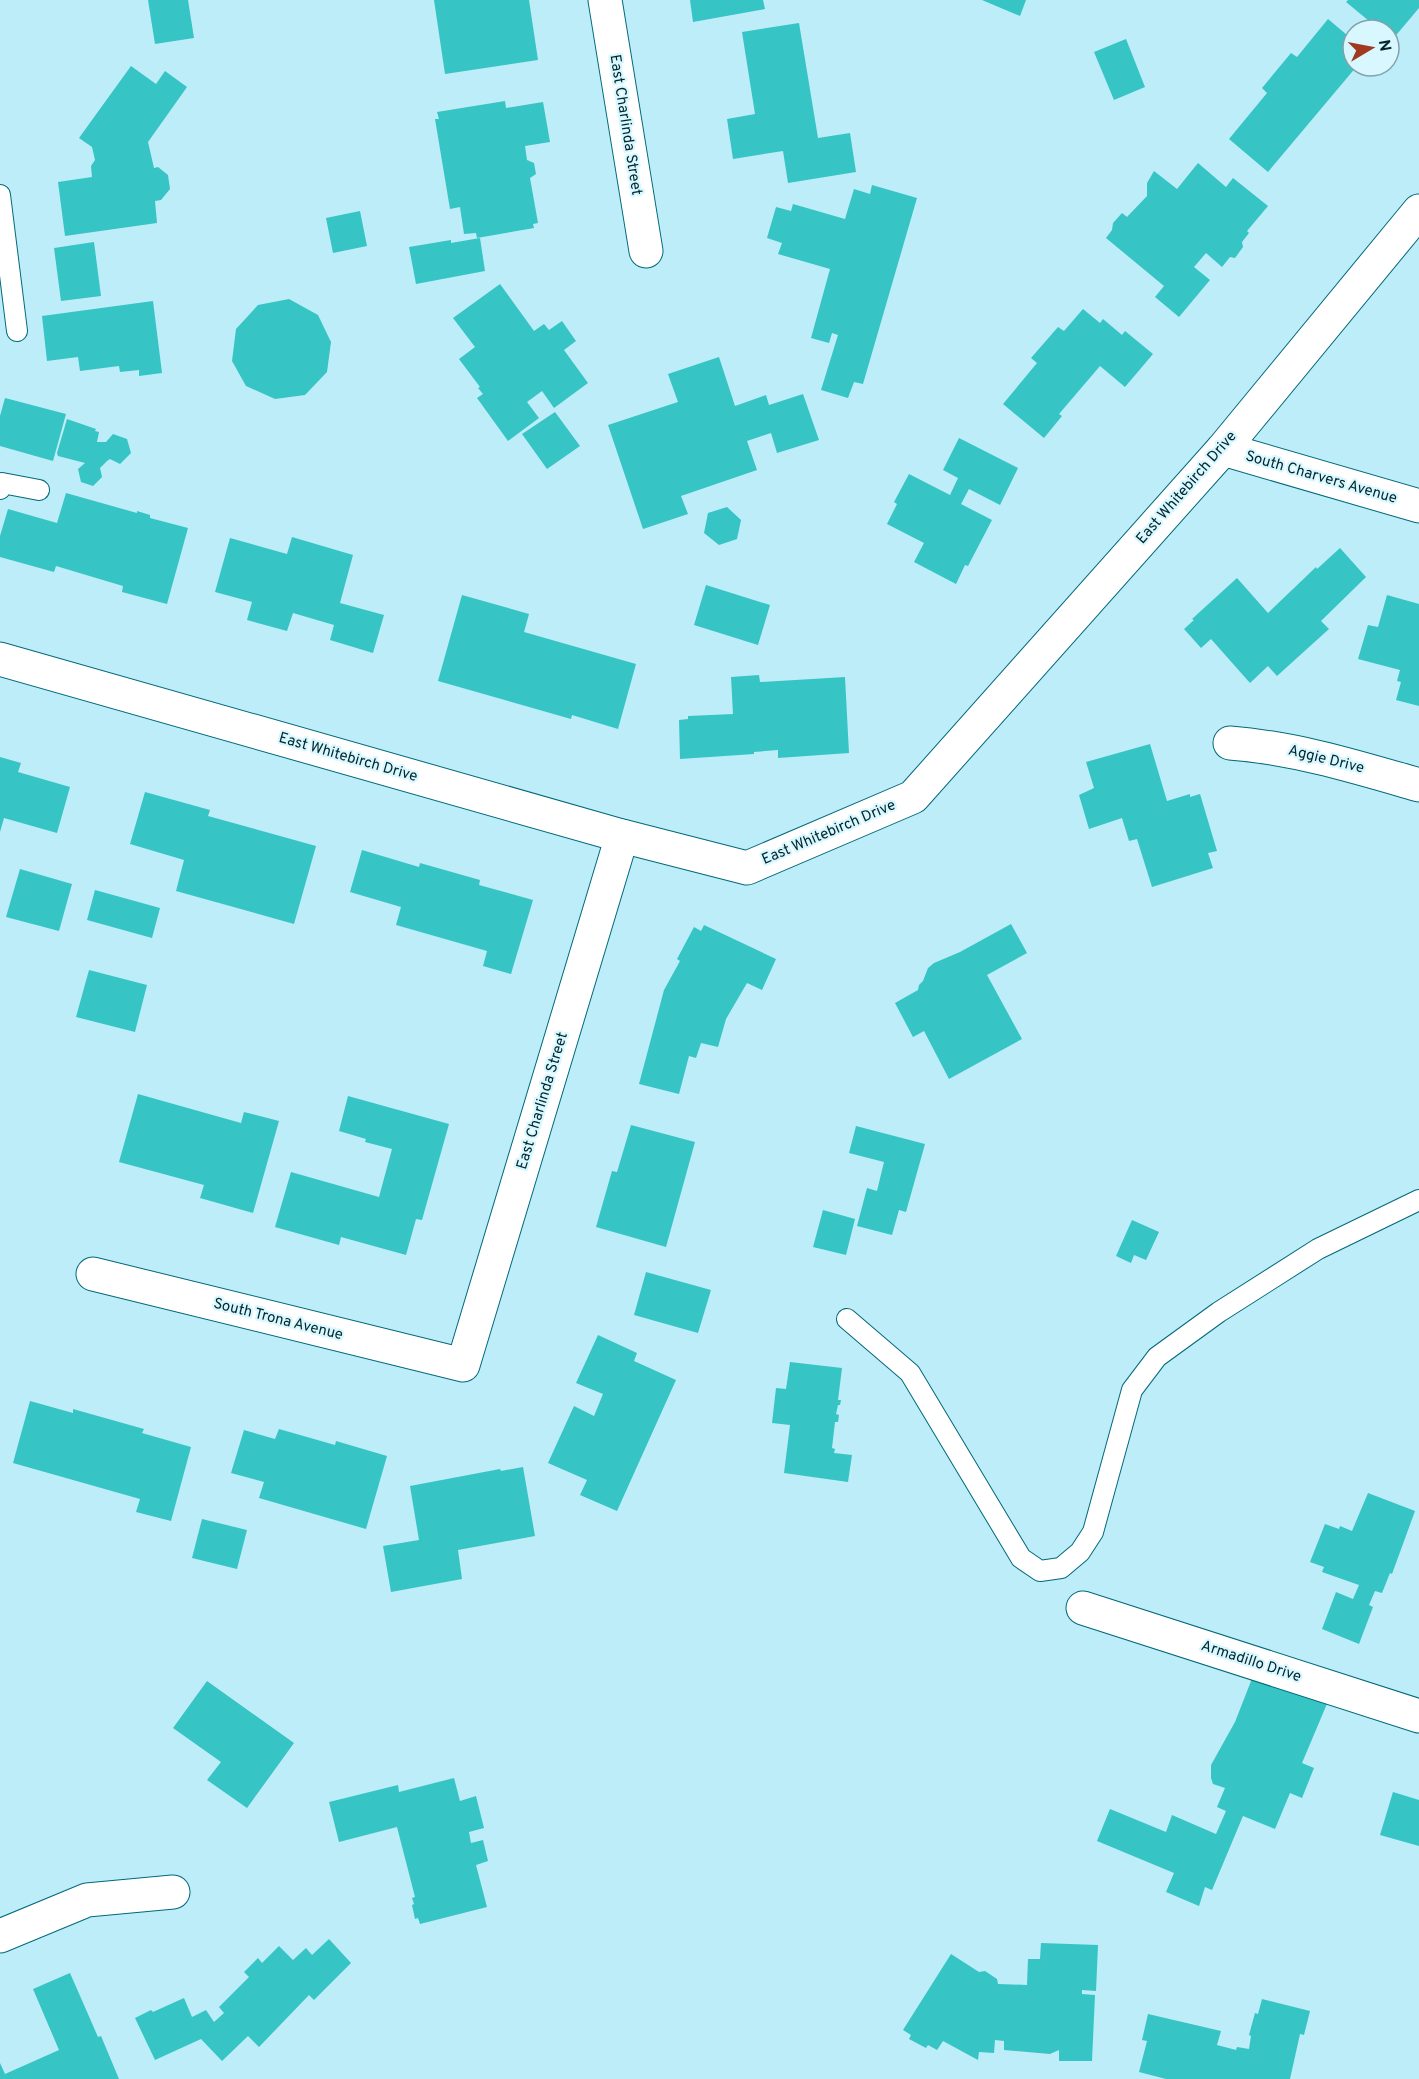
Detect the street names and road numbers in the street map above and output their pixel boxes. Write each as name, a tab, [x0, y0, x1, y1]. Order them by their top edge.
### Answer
street label: East Charlinda Street	[604, 53, 646, 197]
street label: East Whitebirch Drive	[1133, 428, 1241, 548]
street label: South Charvers Avenue	[1243, 447, 1399, 509]
street label: East Whitebirch Drive	[276, 729, 420, 787]
street label: Aggie Drive	[1286, 741, 1366, 779]
street label: East Whitebirch Drive	[759, 796, 899, 870]
street label: East Charlinda Street	[513, 1030, 573, 1172]
street label: South Trona Avenue	[211, 1295, 345, 1345]
street label: Armadillo Drive	[1198, 1637, 1304, 1687]

